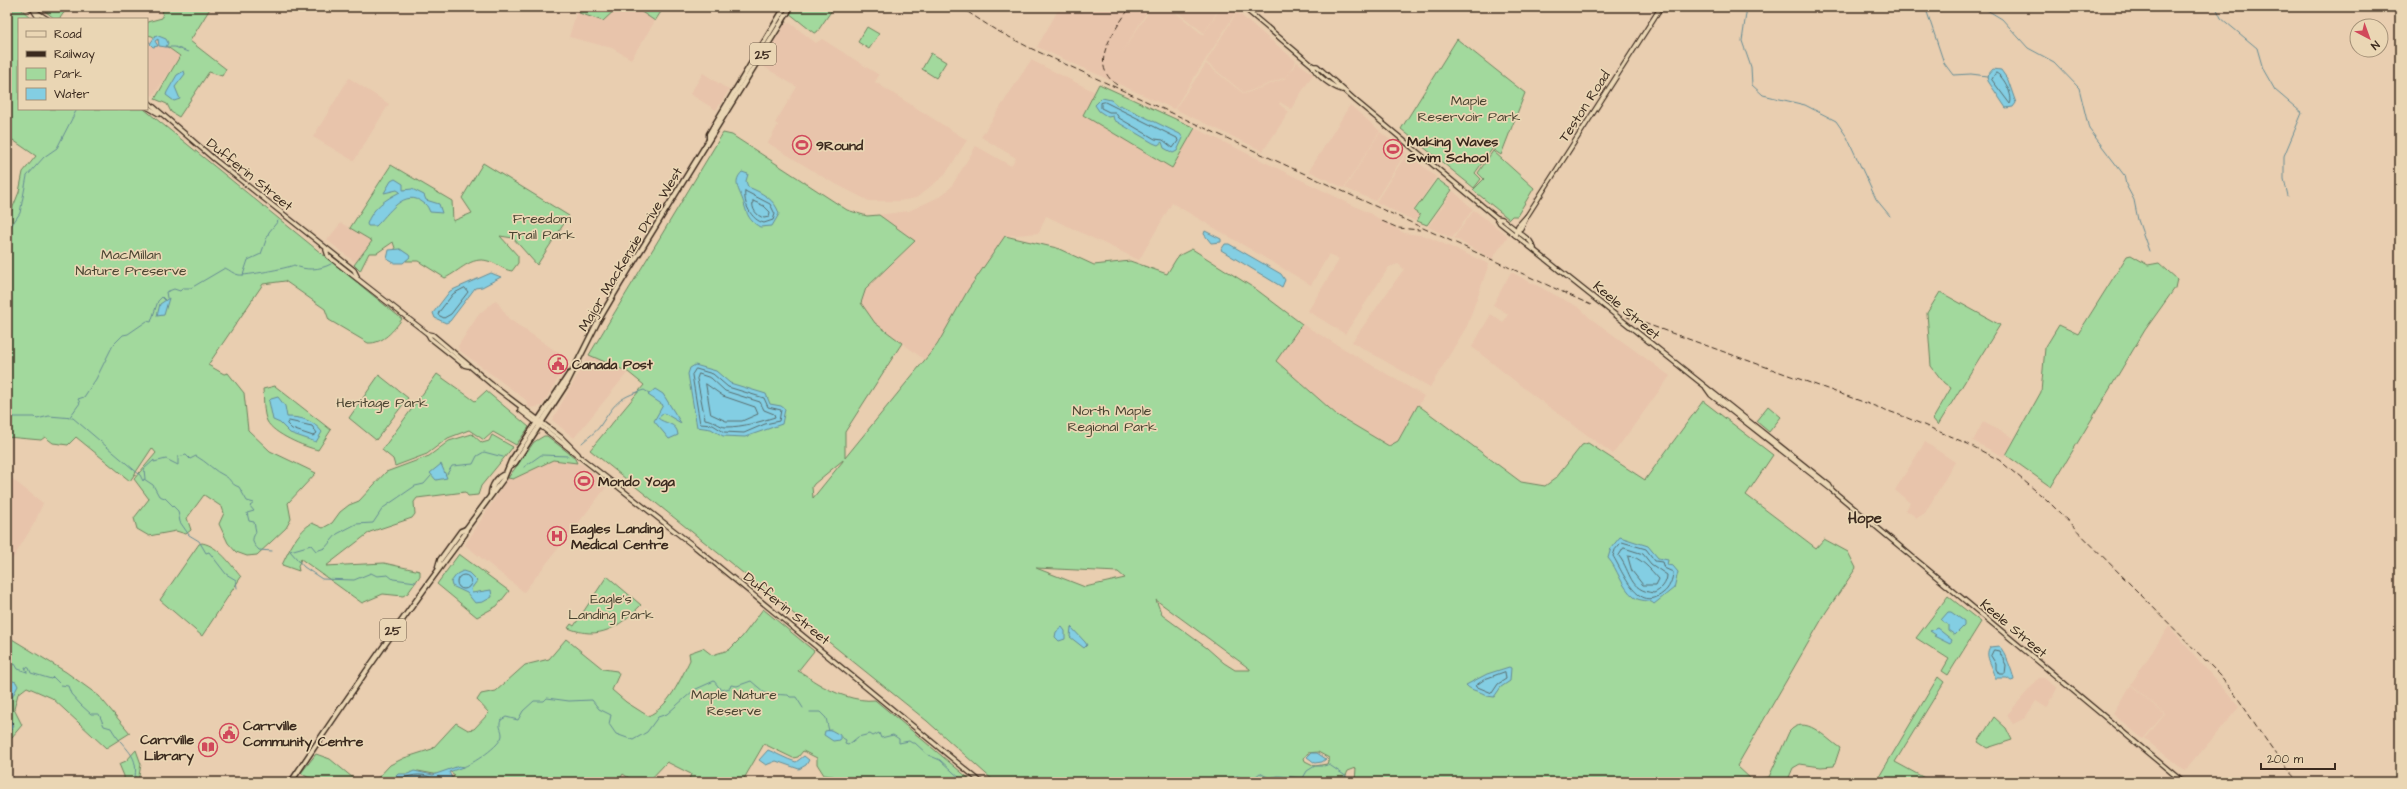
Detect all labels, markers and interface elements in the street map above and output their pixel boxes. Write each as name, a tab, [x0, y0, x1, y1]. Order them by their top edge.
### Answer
legend	[18, 18, 148, 110]
north arrow	[2349, 18, 2389, 58]
text: Road	[54, 26, 82, 43]
text: N	[2368, 37, 2383, 53]
road number: 25	[750, 43, 776, 65]
text: Railway	[54, 46, 95, 64]
text: Park	[54, 66, 82, 83]
street label: Teston Road	[1554, 67, 1615, 146]
text: Water	[54, 86, 90, 103]
park label: Maple Reservoir Park	[1418, 91, 1521, 127]
place label: Making Waves Swim School	[1406, 132, 1498, 168]
street label: Dufferin Street	[202, 134, 297, 216]
sports icon: 9Round	[791, 134, 813, 156]
place label: 9Round	[816, 136, 864, 156]
sports icon: Making Waves Swim School	[1382, 138, 1404, 160]
street label: Major MacKenzie Drive West	[574, 163, 688, 335]
park label: Freedom Trail Park	[509, 209, 575, 245]
park label: MacMillan Nature Preserve	[76, 245, 187, 281]
street label: Keele Street	[1588, 277, 1665, 345]
public building icon: Canada Post	[547, 353, 569, 375]
place label: Canada Post	[572, 355, 653, 375]
park label: Heritage Park	[336, 393, 428, 413]
park label: North Maple Regional Park	[1067, 401, 1157, 437]
sports icon: Mondo Yoga	[573, 470, 595, 492]
place label: Mondo Yoga	[598, 472, 676, 493]
district label: Hope	[1848, 508, 1882, 529]
place label: Eagles Landing Medical Centre	[571, 519, 669, 555]
hospital icon: Eagles Landing Medical Centre	[546, 525, 568, 547]
street label: Dufferin Street	[739, 568, 834, 650]
park label: Eagle's Landing Park	[568, 589, 654, 625]
street label: Keele Street	[1975, 595, 2052, 663]
road number: 25	[380, 619, 406, 641]
park label: Maple Nature Reserve	[691, 685, 777, 721]
place label: Carrville Community Centre	[243, 716, 364, 752]
public building icon: Carrville Community Centre	[218, 722, 240, 744]
place label: Carrville Library	[140, 730, 194, 766]
library icon: Carrville Library	[197, 736, 219, 758]
scale bar	[2261, 745, 2335, 771]
text: 200 m	[2267, 751, 2304, 768]

